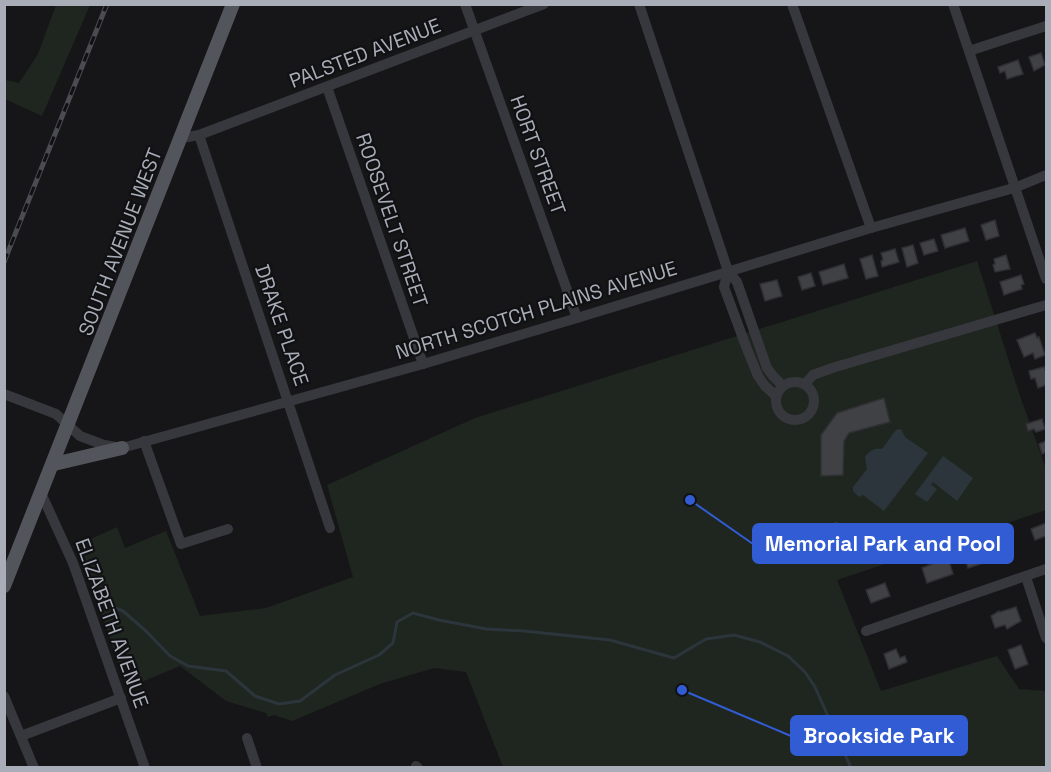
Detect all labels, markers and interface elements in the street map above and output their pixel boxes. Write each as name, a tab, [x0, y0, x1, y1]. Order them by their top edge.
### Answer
street label: PALSTED AVENUE	[286, 12, 444, 94]
street label: HORT STREET	[504, 92, 572, 219]
street label: ROOSEVELT STREET	[350, 130, 434, 311]
street label: SOUTH AVENUE WEST	[72, 144, 168, 340]
street label: NORTH SCOTCH PLAINS AVENUE	[392, 255, 680, 365]
street label: DRAKE PLACE	[249, 261, 315, 389]
callout: Memorial Park and Pool	[753, 524, 1013, 563]
text: Memorial Park and Pool	[765, 530, 1001, 557]
street label: ELIZABETH AVENUE	[69, 535, 155, 711]
callout: Brookside Park	[791, 716, 967, 755]
text: Brookside Park	[803, 722, 955, 749]

